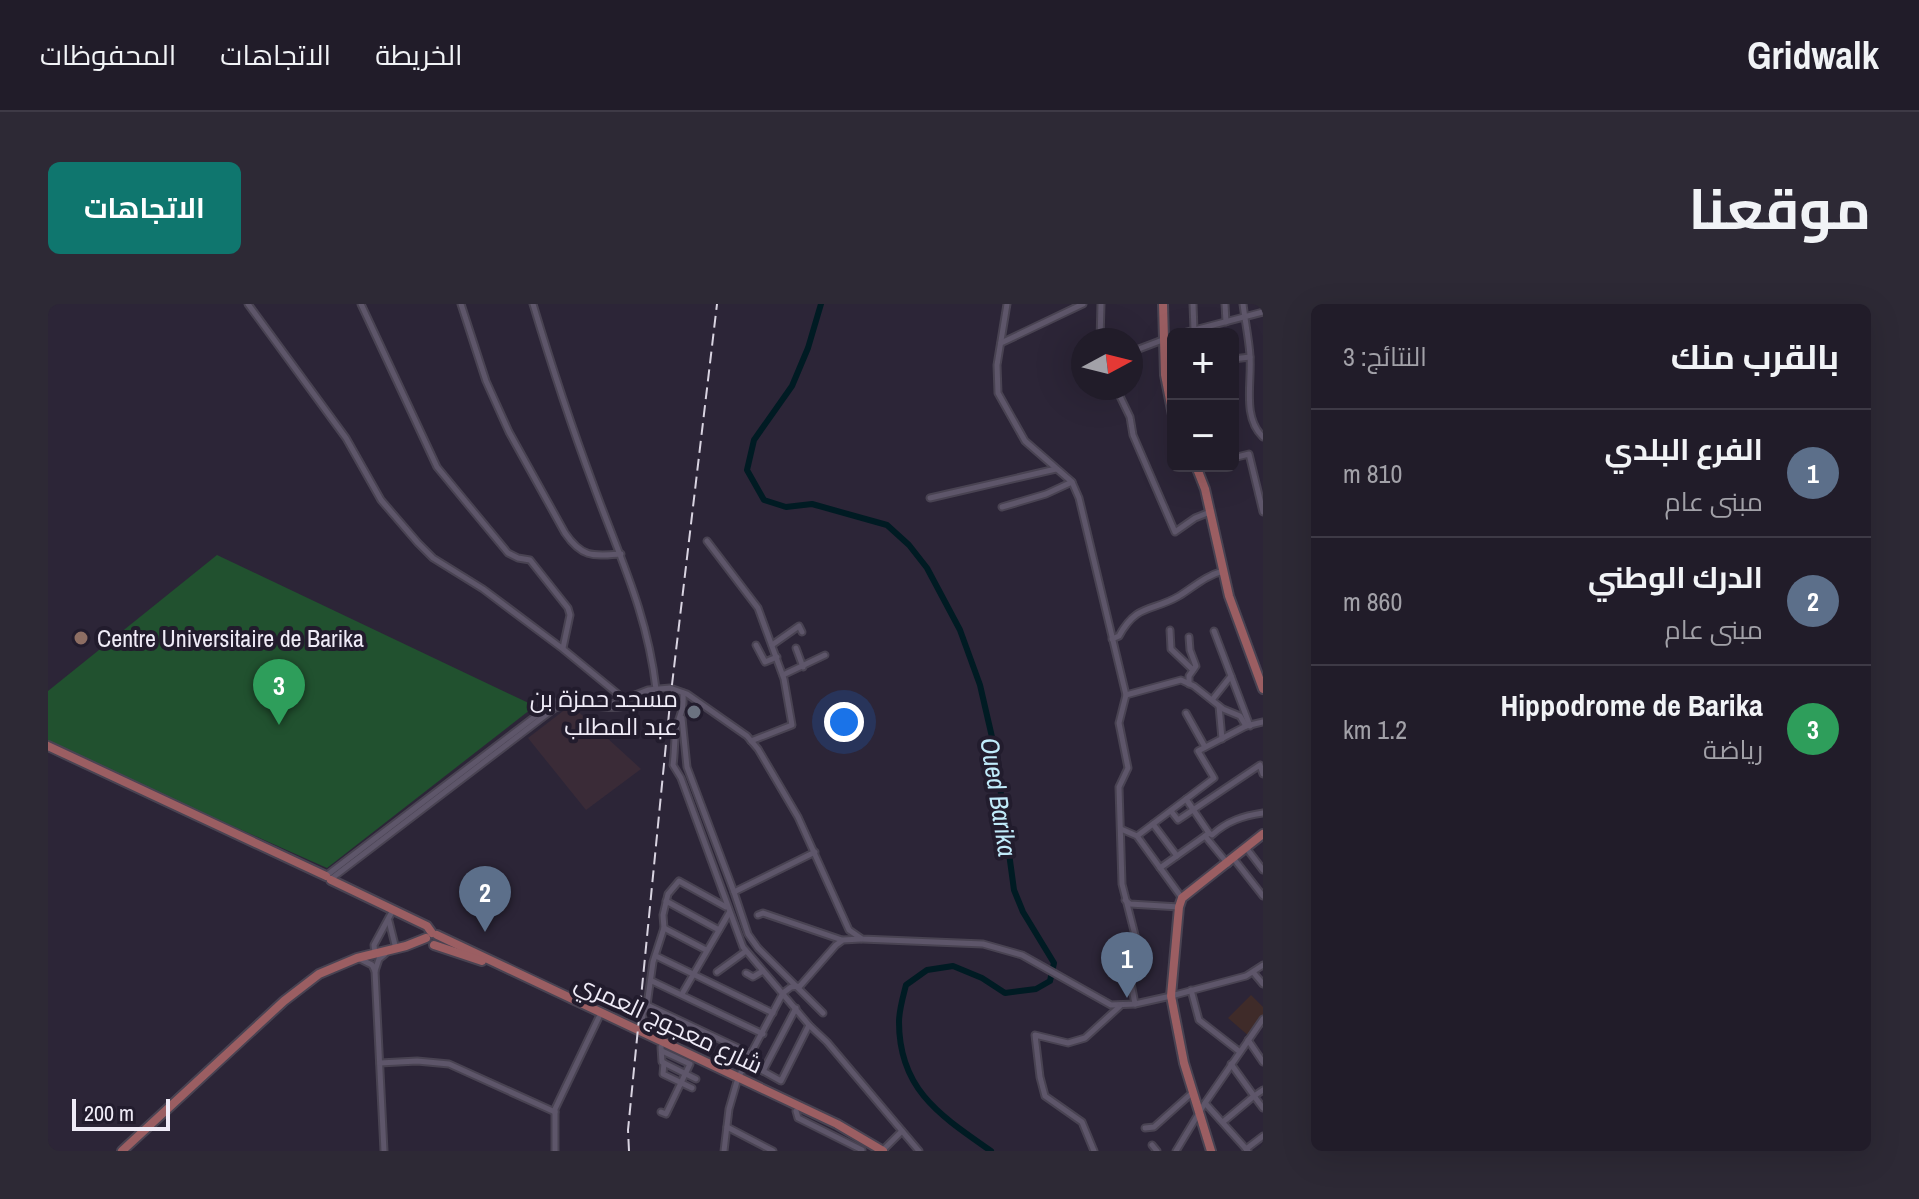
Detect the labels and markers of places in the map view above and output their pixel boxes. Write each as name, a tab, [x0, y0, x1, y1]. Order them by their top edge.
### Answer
place label: Centre Universitaire de Barika	[97, 622, 364, 654]
marker: Centre Universitaire de Barika	[72, 629, 90, 647]
pin: 3	[253, 659, 305, 725]
place label: مسجد حمزة بن عبد المطلب	[530, 682, 678, 742]
marker: مسجد حمزة بن عبد المطلب	[685, 703, 703, 721]
pin: 2	[459, 866, 511, 932]
pin: 1	[1101, 932, 1153, 998]

